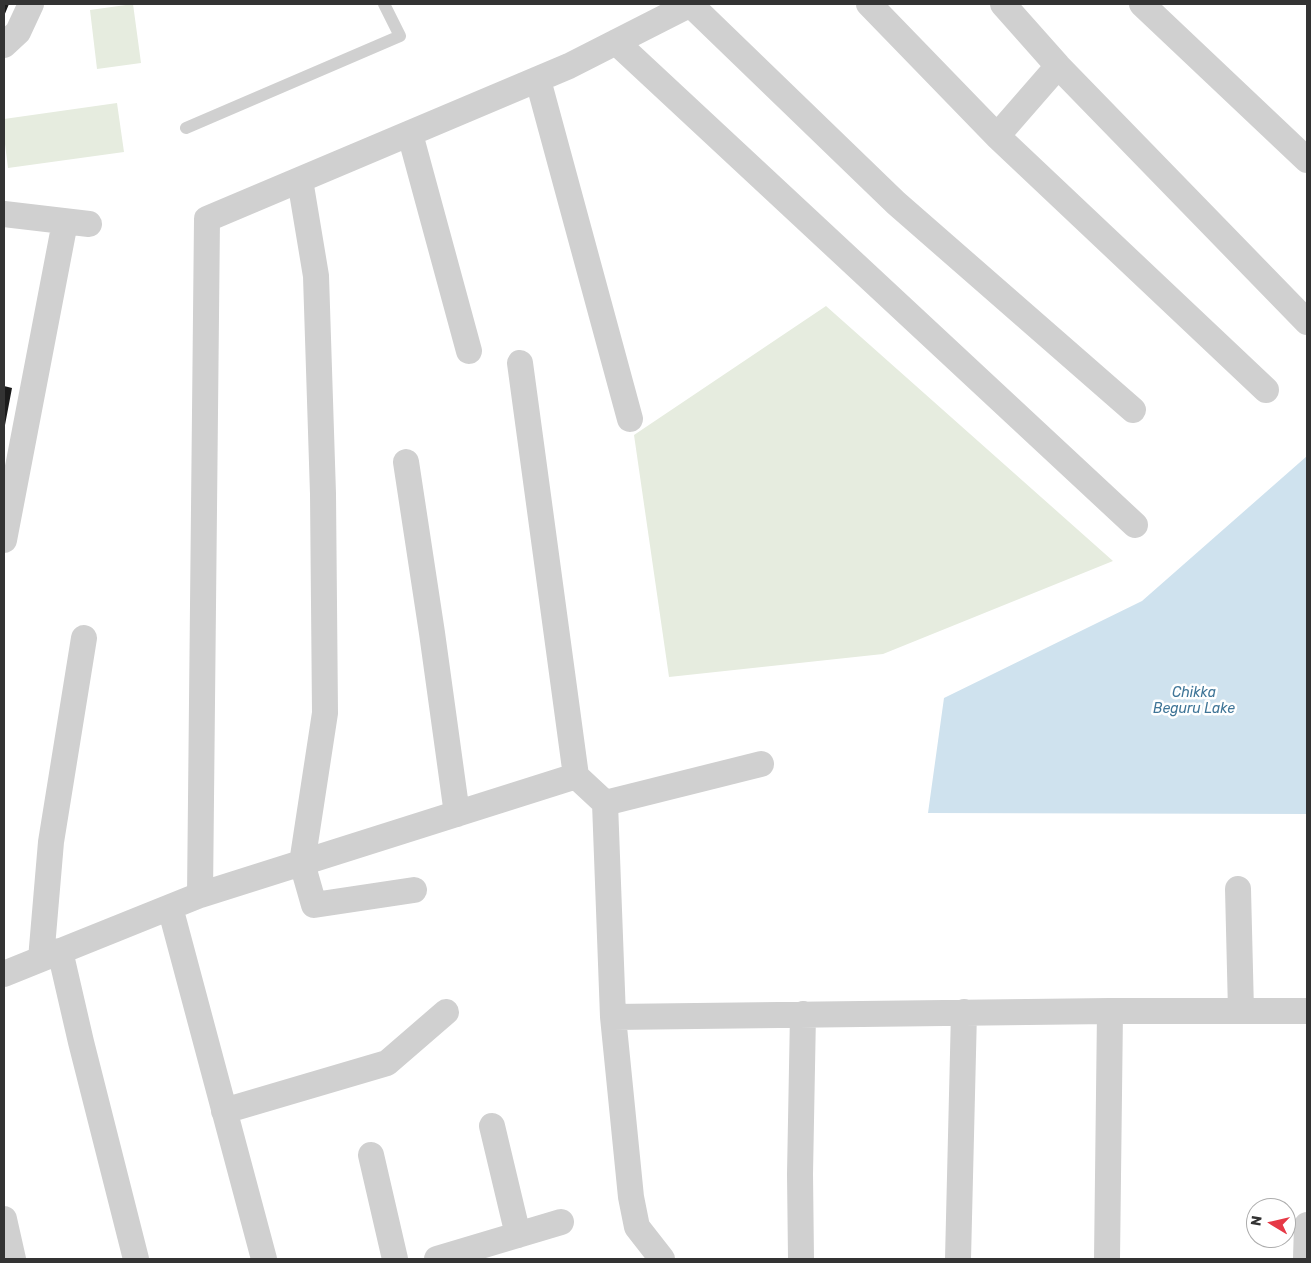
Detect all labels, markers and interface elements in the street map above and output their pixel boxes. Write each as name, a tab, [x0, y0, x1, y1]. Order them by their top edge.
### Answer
water label: Chikka Beguru Lake	[1153, 685, 1235, 718]
north arrow	[1246, 1198, 1296, 1248]
text: N	[1247, 1214, 1266, 1227]

